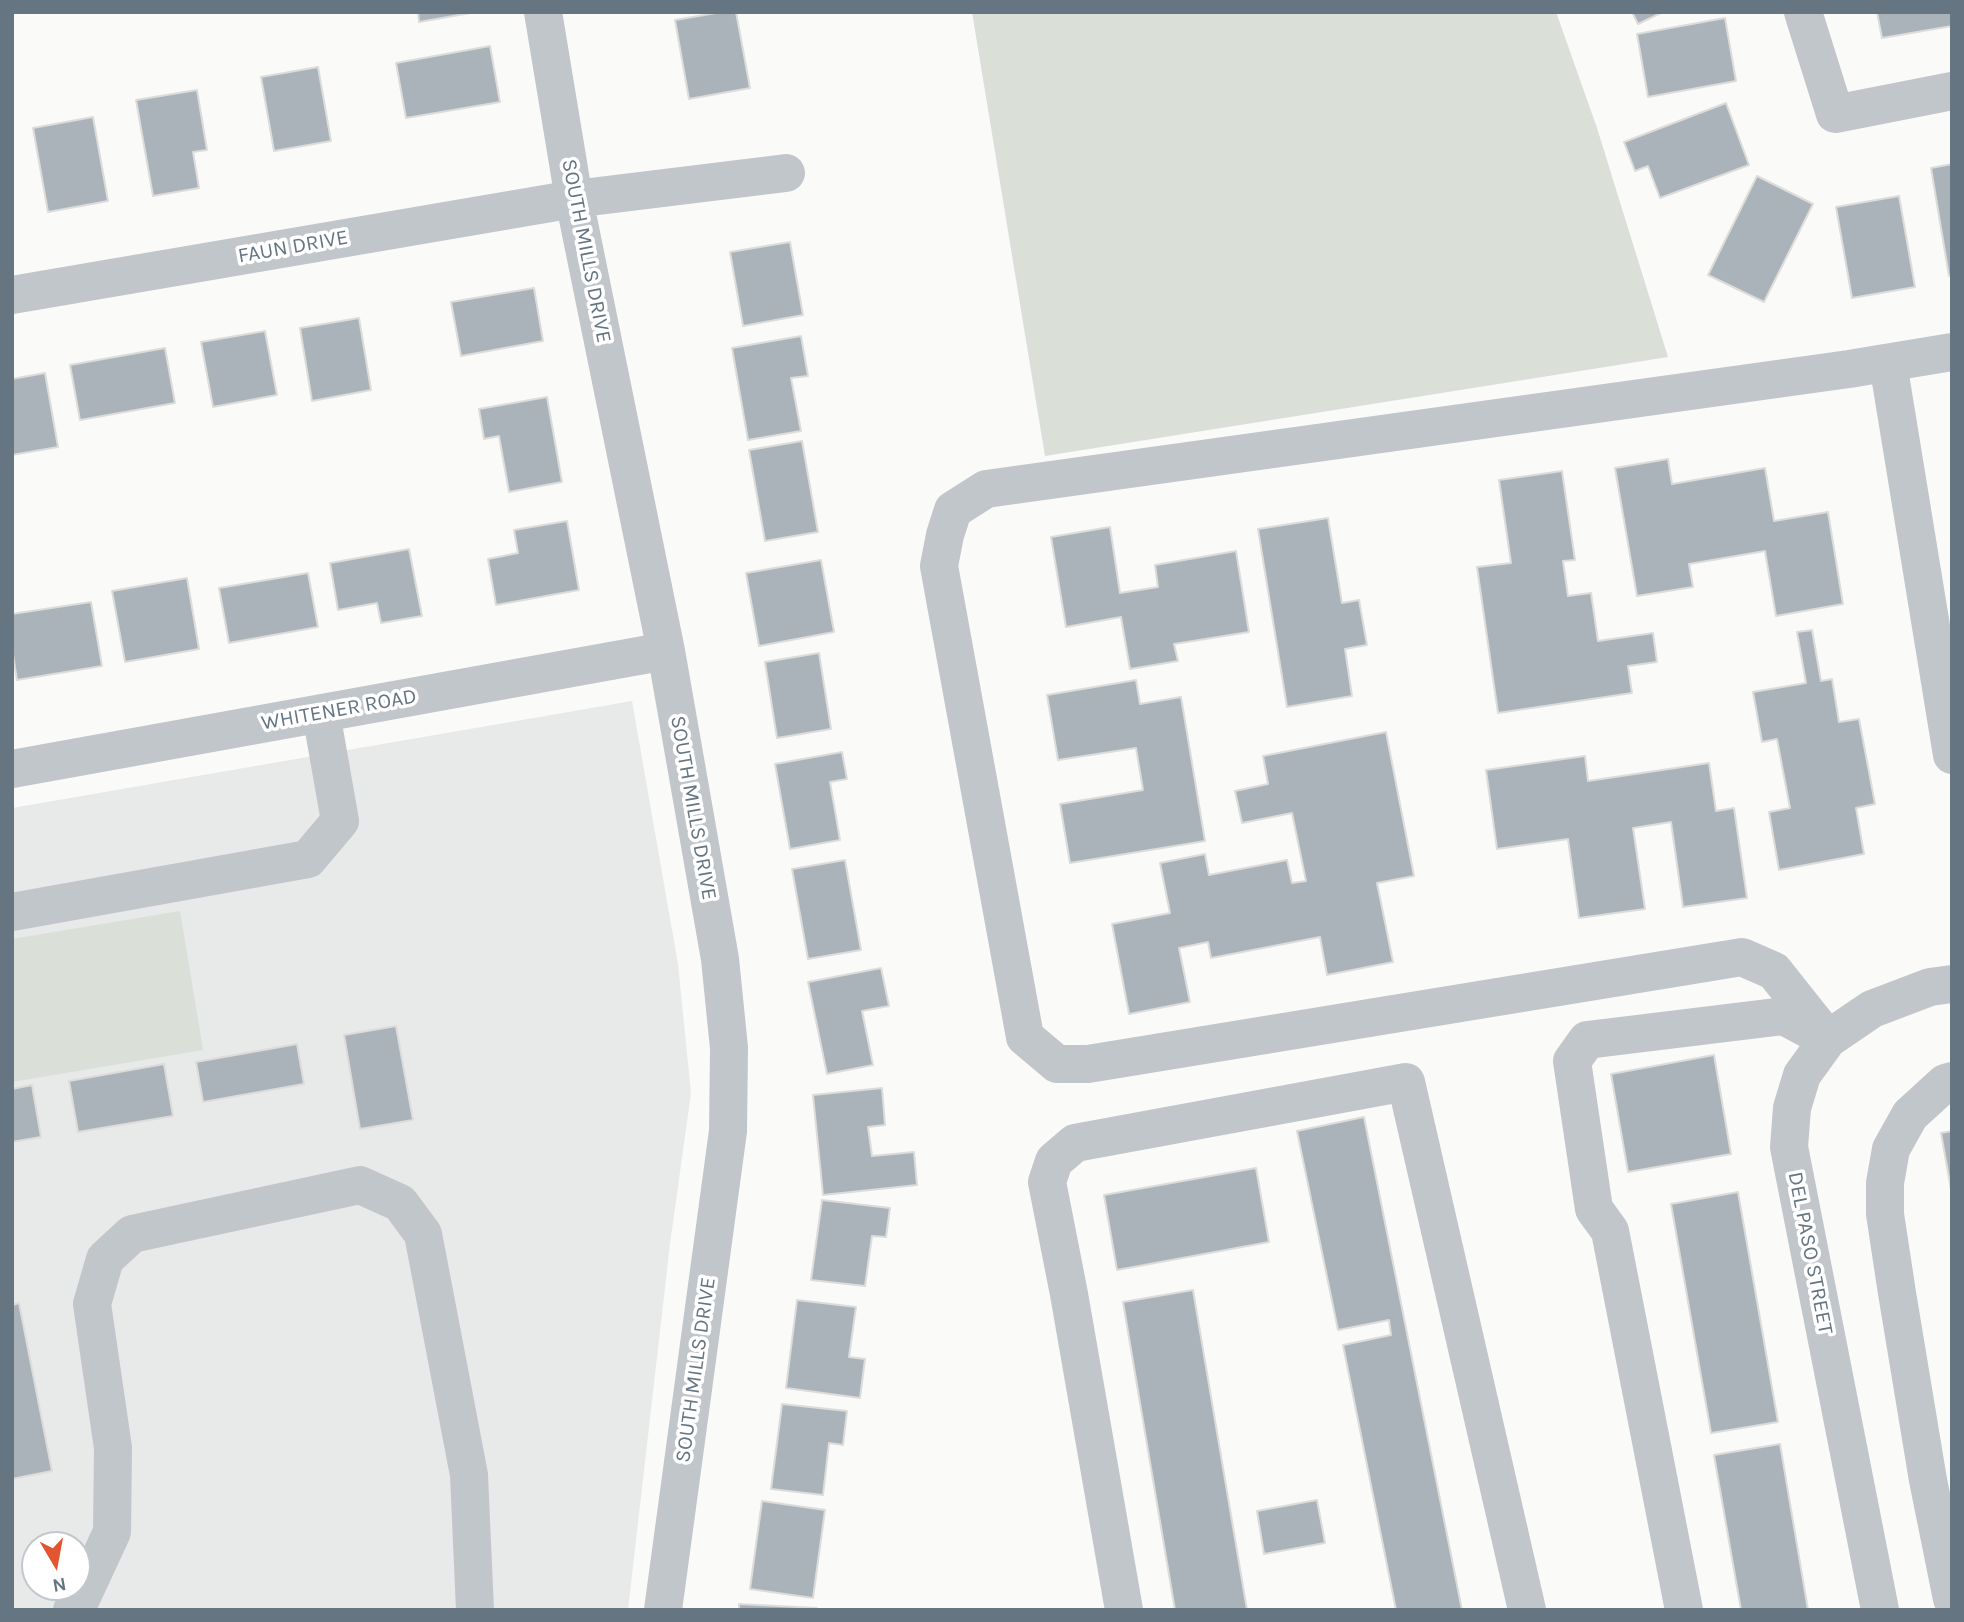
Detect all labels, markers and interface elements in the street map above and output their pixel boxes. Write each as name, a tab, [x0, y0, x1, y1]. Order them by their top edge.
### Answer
street label: SOUTH MILLS DRIVE	[556, 157, 616, 345]
street label: FAUN DRIVE	[236, 225, 350, 269]
street label: WHITENER ROAD	[259, 684, 419, 736]
street label: SOUTH MILLS DRIVE	[664, 714, 722, 902]
street label: DEL PASO STREET	[1782, 1170, 1838, 1336]
street label: SOUTH MILLS DRIVE	[671, 1276, 721, 1464]
north arrow	[21, 1531, 91, 1601]
text: N	[51, 1573, 68, 1597]

